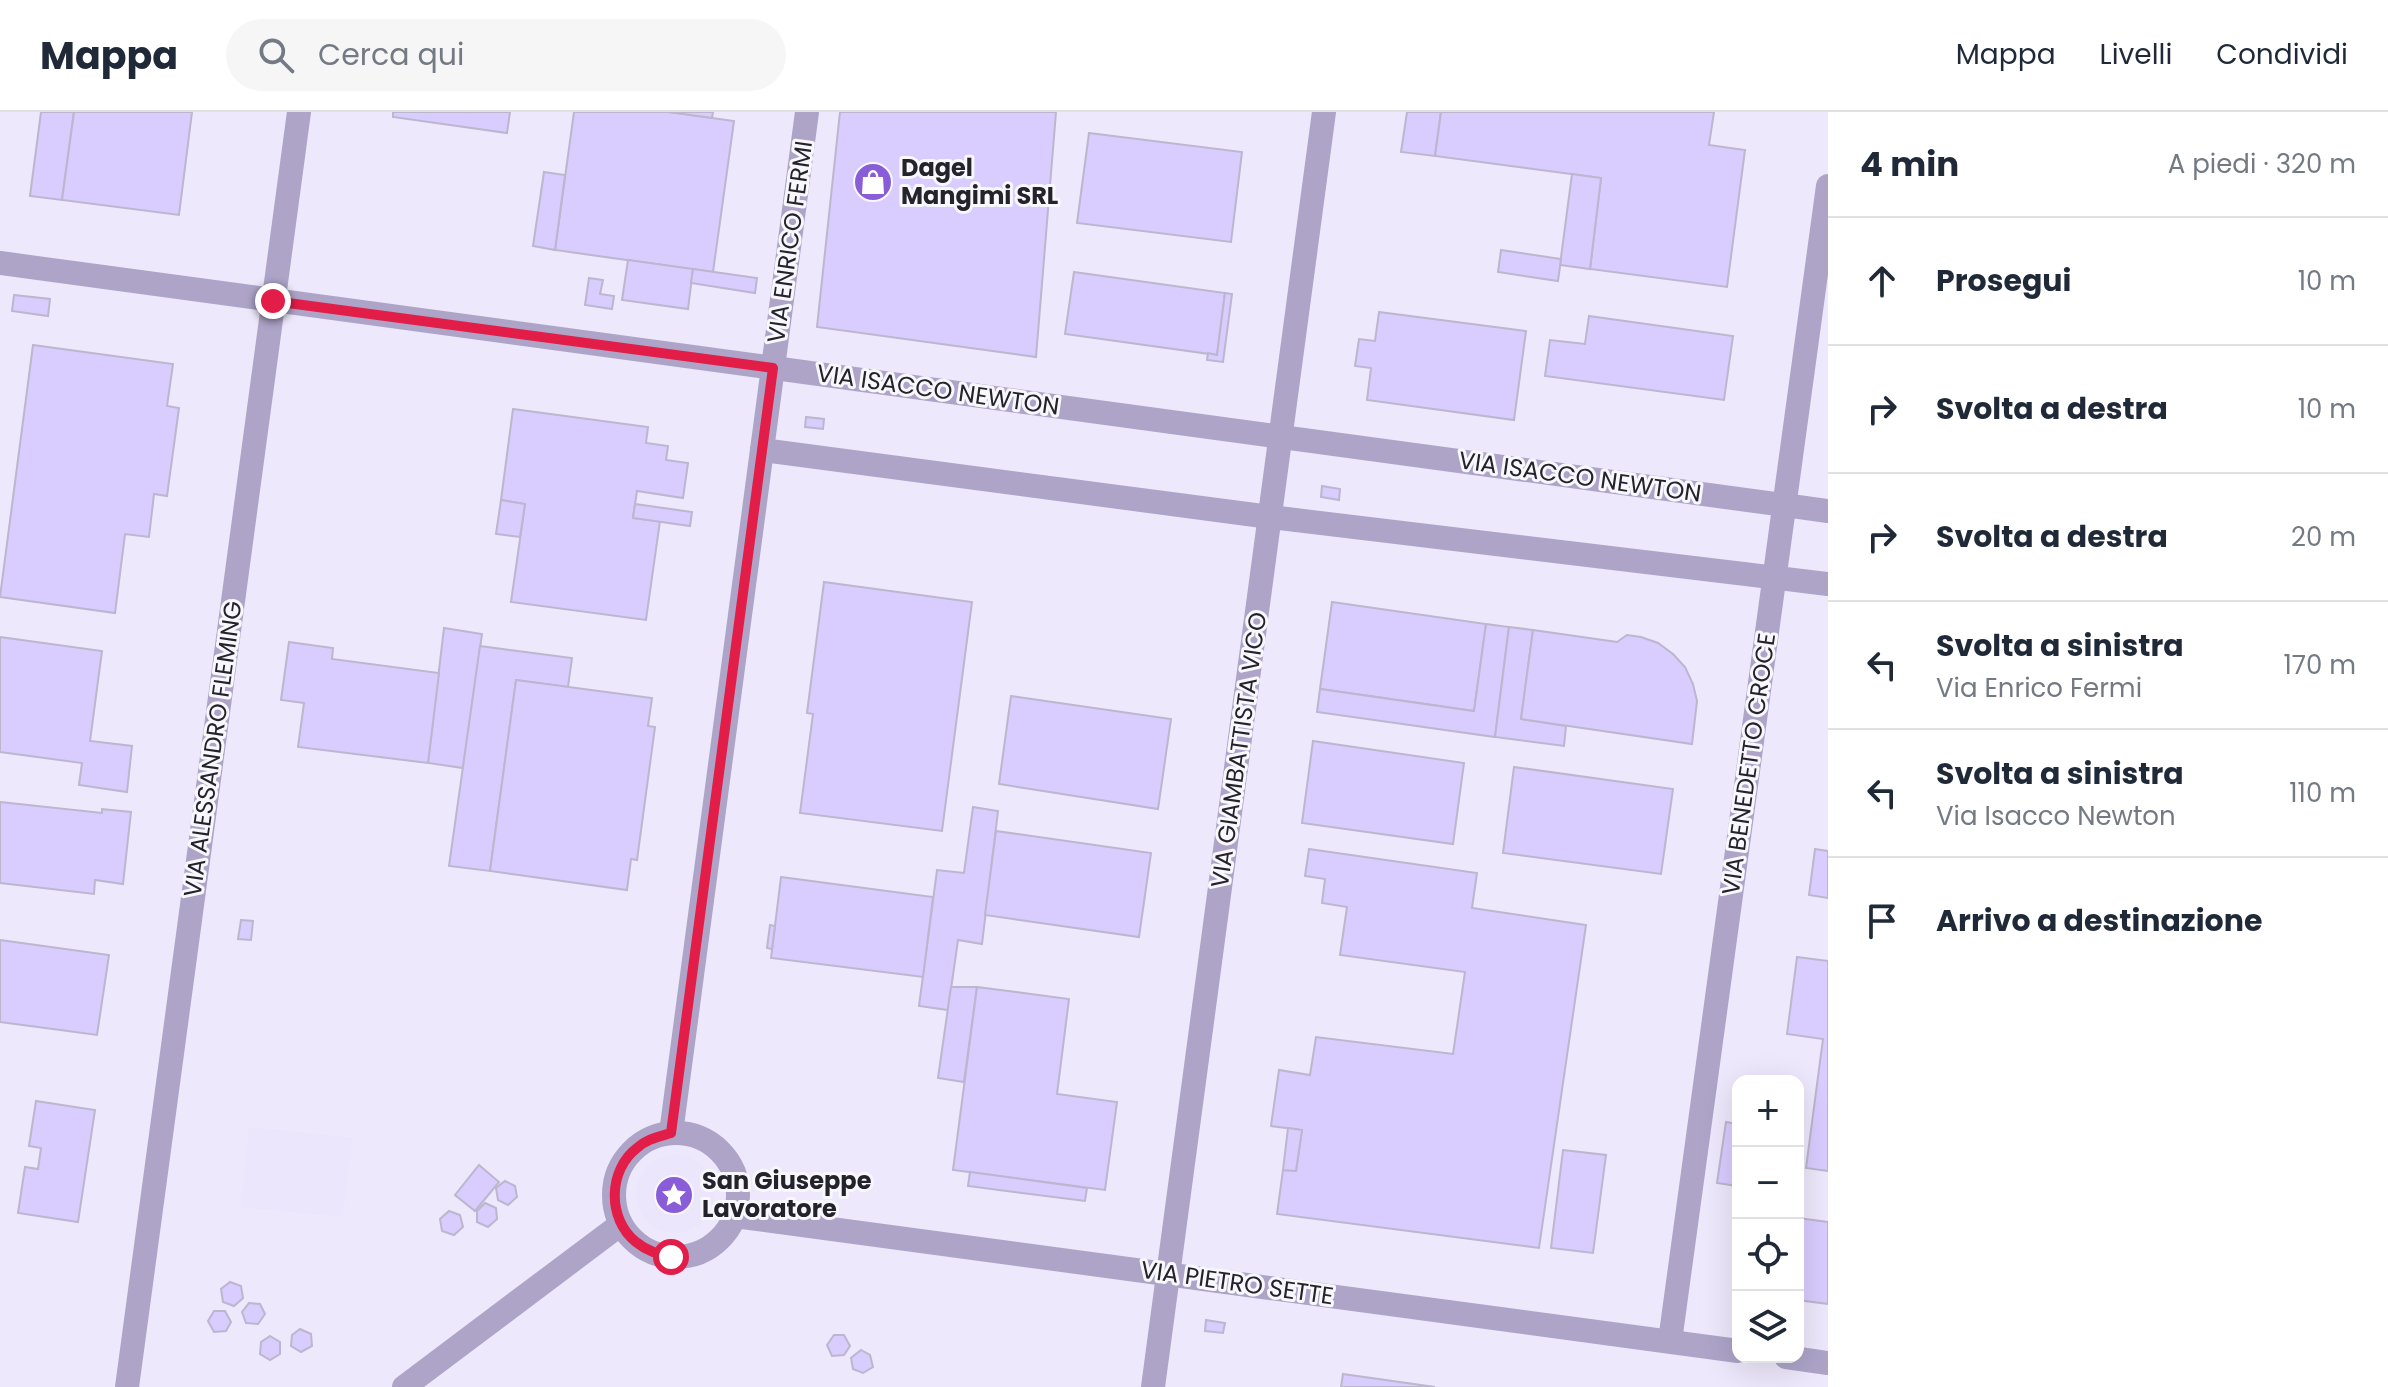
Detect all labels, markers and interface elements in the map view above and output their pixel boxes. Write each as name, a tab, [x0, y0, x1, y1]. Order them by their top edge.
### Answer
search box	[226, 19, 786, 91]
text: Mappa	[40, 29, 178, 82]
icon: search	[254, 33, 298, 77]
text: Cerca qui	[318, 33, 464, 76]
text: Mappa	[1956, 35, 2056, 74]
text: Livelli	[2100, 35, 2172, 74]
text: Condividi	[2216, 35, 2348, 74]
street label: VIA ENRICO FERMI	[759, 139, 820, 345]
text: 4 min	[1860, 140, 1959, 188]
text: A piedi · 320 m	[2168, 146, 2356, 182]
place label: Dagel Mangimi SRL	[901, 151, 1058, 212]
shop icon: Dagel Mangimi SRL	[852, 161, 894, 203]
icon: ahead	[1860, 259, 1904, 303]
text: Prosegui	[1936, 259, 2071, 302]
text: 10 m	[2298, 263, 2356, 299]
route end	[255, 283, 291, 319]
street label: VIA ISACCO NEWTON	[815, 356, 1061, 423]
icon: right	[1860, 387, 1904, 431]
text: Svolta a destra	[1936, 387, 2168, 430]
text: 10 m	[2298, 391, 2356, 427]
street label: VIA ISACCO NEWTON	[1457, 443, 1703, 510]
icon: right	[1860, 515, 1904, 559]
text: Svolta a destra	[1936, 515, 2168, 558]
text: 20 m	[2291, 519, 2356, 555]
street label: VIA ALESSANDRO FLEMING	[175, 599, 250, 899]
street label: VIA GIAMBATTISTA VICO	[1203, 610, 1274, 890]
text: Svolta a sinistra	[1936, 624, 2184, 667]
street label: VIA BENEDETTO CROCE	[1714, 631, 1783, 897]
icon: left	[1860, 643, 1904, 687]
text: 170 m	[2283, 647, 2356, 683]
text: Via Enrico Fermi	[1936, 670, 2142, 706]
text: Svolta a sinistra	[1936, 752, 2184, 795]
icon: left	[1860, 771, 1904, 815]
text: 110 m	[2289, 775, 2356, 811]
text: Via Isacco Newton	[1936, 798, 2176, 834]
icon: arrive	[1860, 899, 1904, 943]
text: Arrivo a destinazione	[1936, 899, 2262, 942]
map controls	[1732, 1075, 1804, 1363]
button: +	[1732, 1075, 1804, 1147]
button: −	[1732, 1147, 1804, 1219]
place label: San Giuseppe Lavoratore	[702, 1164, 872, 1225]
place icon: San Giuseppe Lavoratore	[653, 1174, 695, 1216]
button: locate	[1732, 1219, 1804, 1291]
route start	[653, 1239, 689, 1275]
street label: VIA PIETRO SETTE	[1139, 1253, 1336, 1312]
button: layers	[1732, 1291, 1804, 1363]

